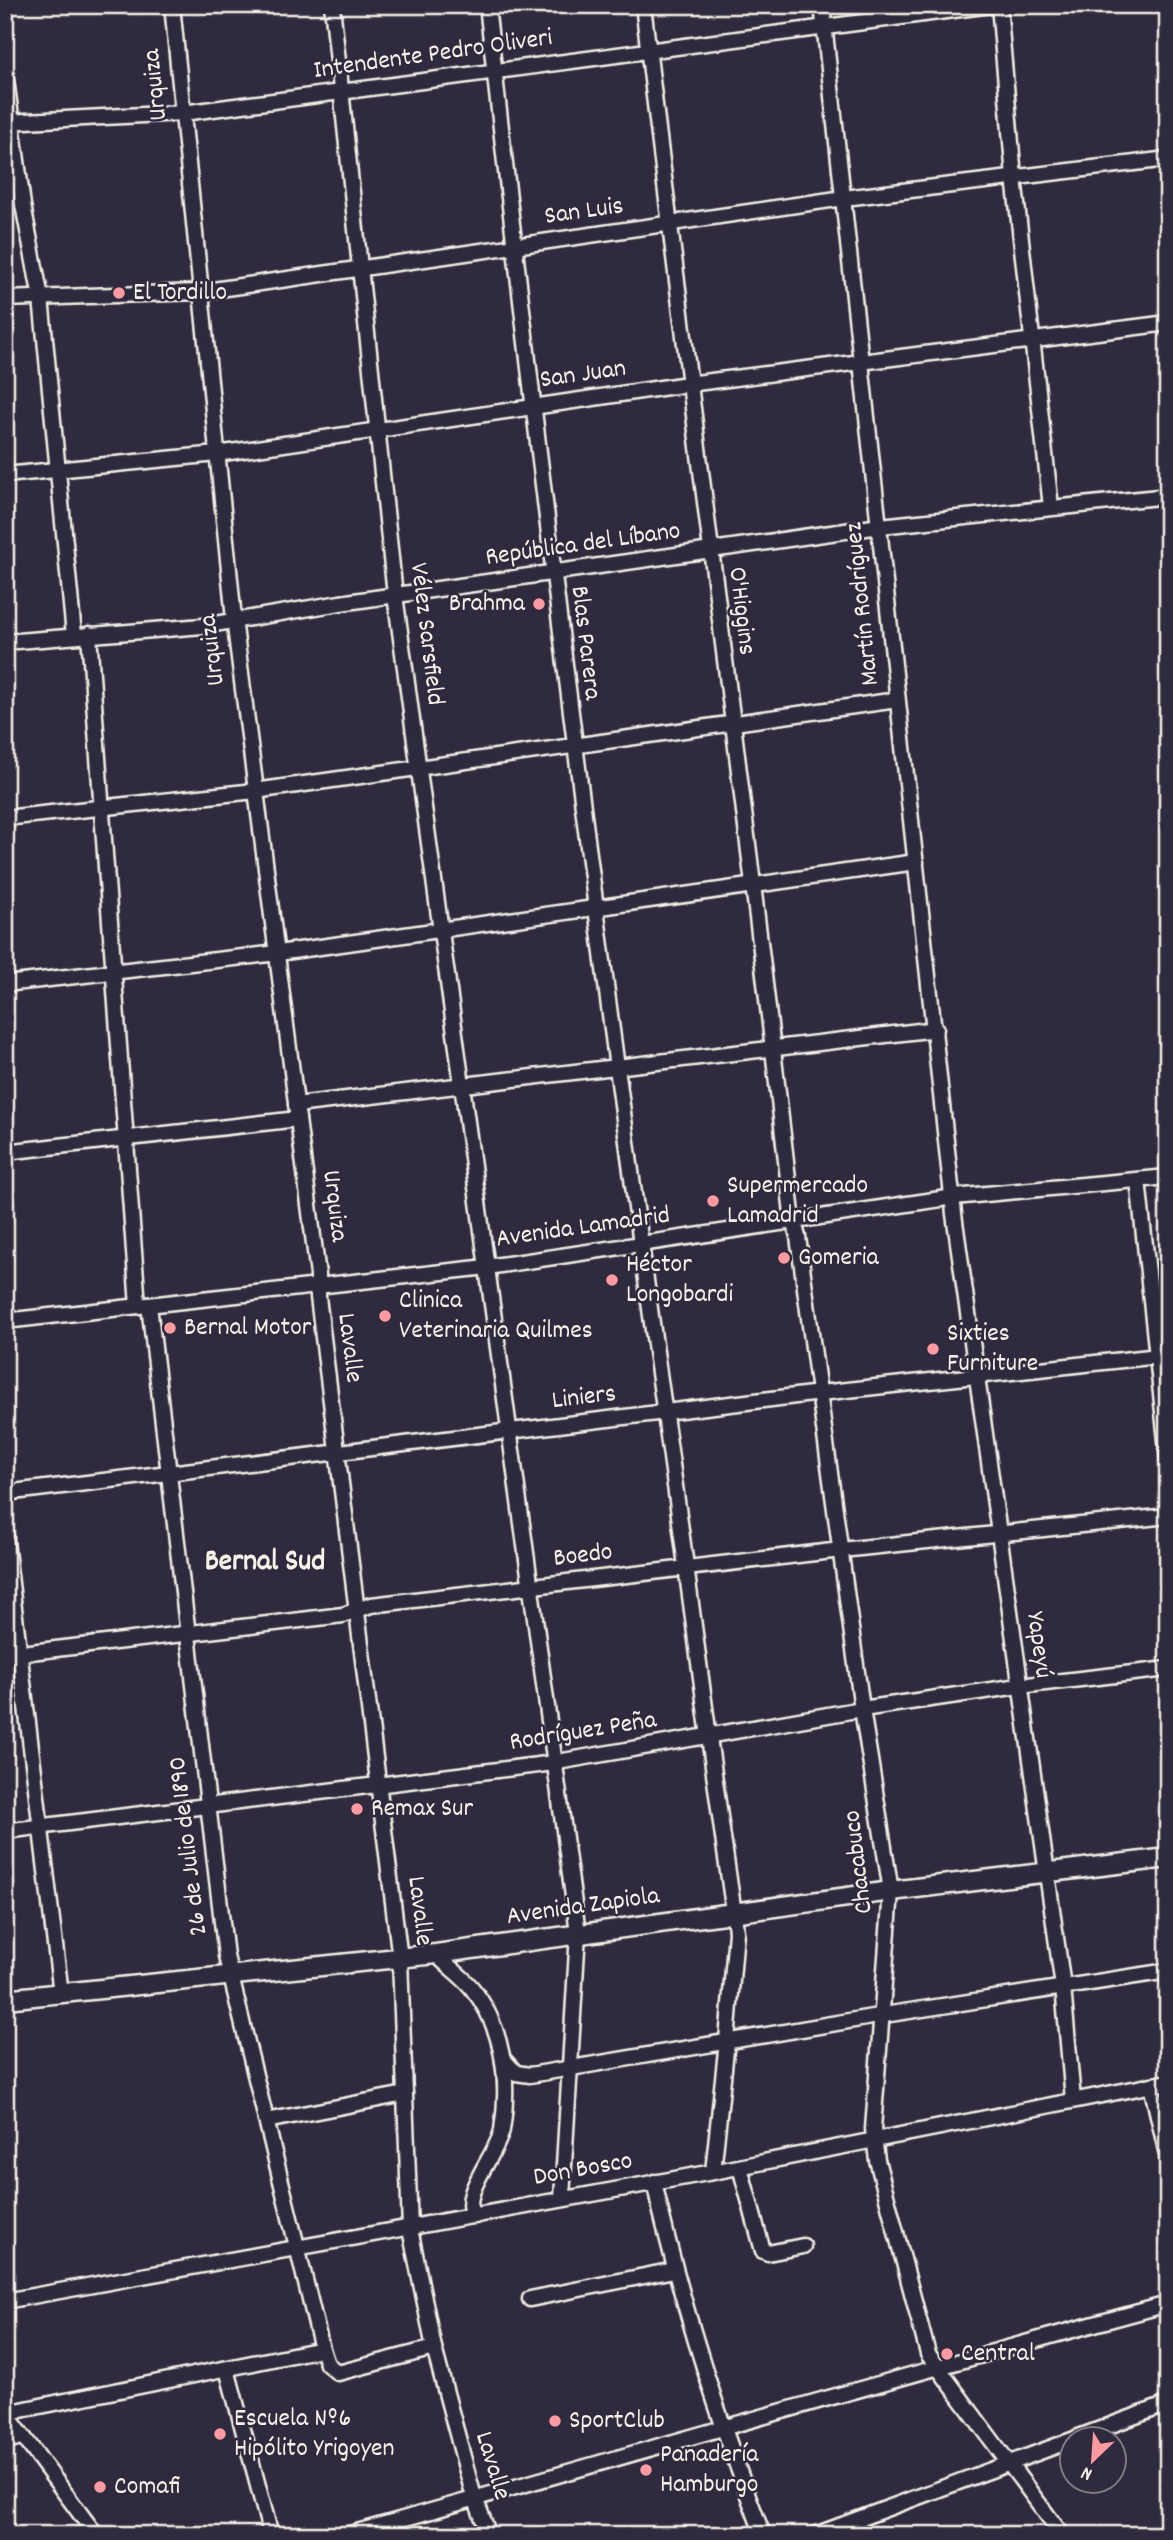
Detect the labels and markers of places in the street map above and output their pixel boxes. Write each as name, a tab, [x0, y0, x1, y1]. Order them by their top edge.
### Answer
place label: El Tordillo	[133, 275, 227, 312]
marker: El Tordillo	[111, 285, 127, 301]
place label: Brahma	[449, 586, 526, 623]
marker: Brahma	[531, 596, 547, 612]
place label: Supermercado Lamadrid	[727, 1168, 868, 1235]
marker: Supermercado Lamadrid	[705, 1193, 721, 1209]
place label: Gomeria	[798, 1240, 879, 1277]
place label: Héctor Longobardi	[626, 1247, 733, 1314]
marker: Gomeria	[776, 1250, 792, 1266]
marker: Héctor Longobardi	[604, 1272, 620, 1288]
place label: Clinica Veterinaria Quilmes	[399, 1283, 593, 1350]
marker: Clinica Veterinaria Quilmes	[377, 1308, 393, 1324]
place label: Bernal Motor	[184, 1310, 312, 1347]
place label: Sixties Furniture	[947, 1316, 1038, 1383]
marker: Bernal Motor	[162, 1320, 178, 1336]
marker: Sixties Furniture	[925, 1341, 941, 1357]
place label: Remax Sur	[371, 1791, 473, 1828]
marker: Remax Sur	[349, 1801, 365, 1817]
place label: Central	[961, 2336, 1035, 2373]
marker: Central	[939, 2346, 955, 2362]
place label: Escuela Nº6 Hipólito Yrigoyen	[234, 2401, 395, 2468]
place label: SportClub	[569, 2403, 665, 2440]
marker: SportClub	[547, 2413, 563, 2429]
marker: Escuela Nº6 Hipólito Yrigoyen	[212, 2426, 228, 2442]
place label: Panadería Hamburgo	[660, 2437, 759, 2504]
marker: Panadería Hamburgo	[638, 2462, 654, 2478]
place label: Comafi	[114, 2469, 180, 2506]
marker: Comafi	[92, 2479, 108, 2495]

